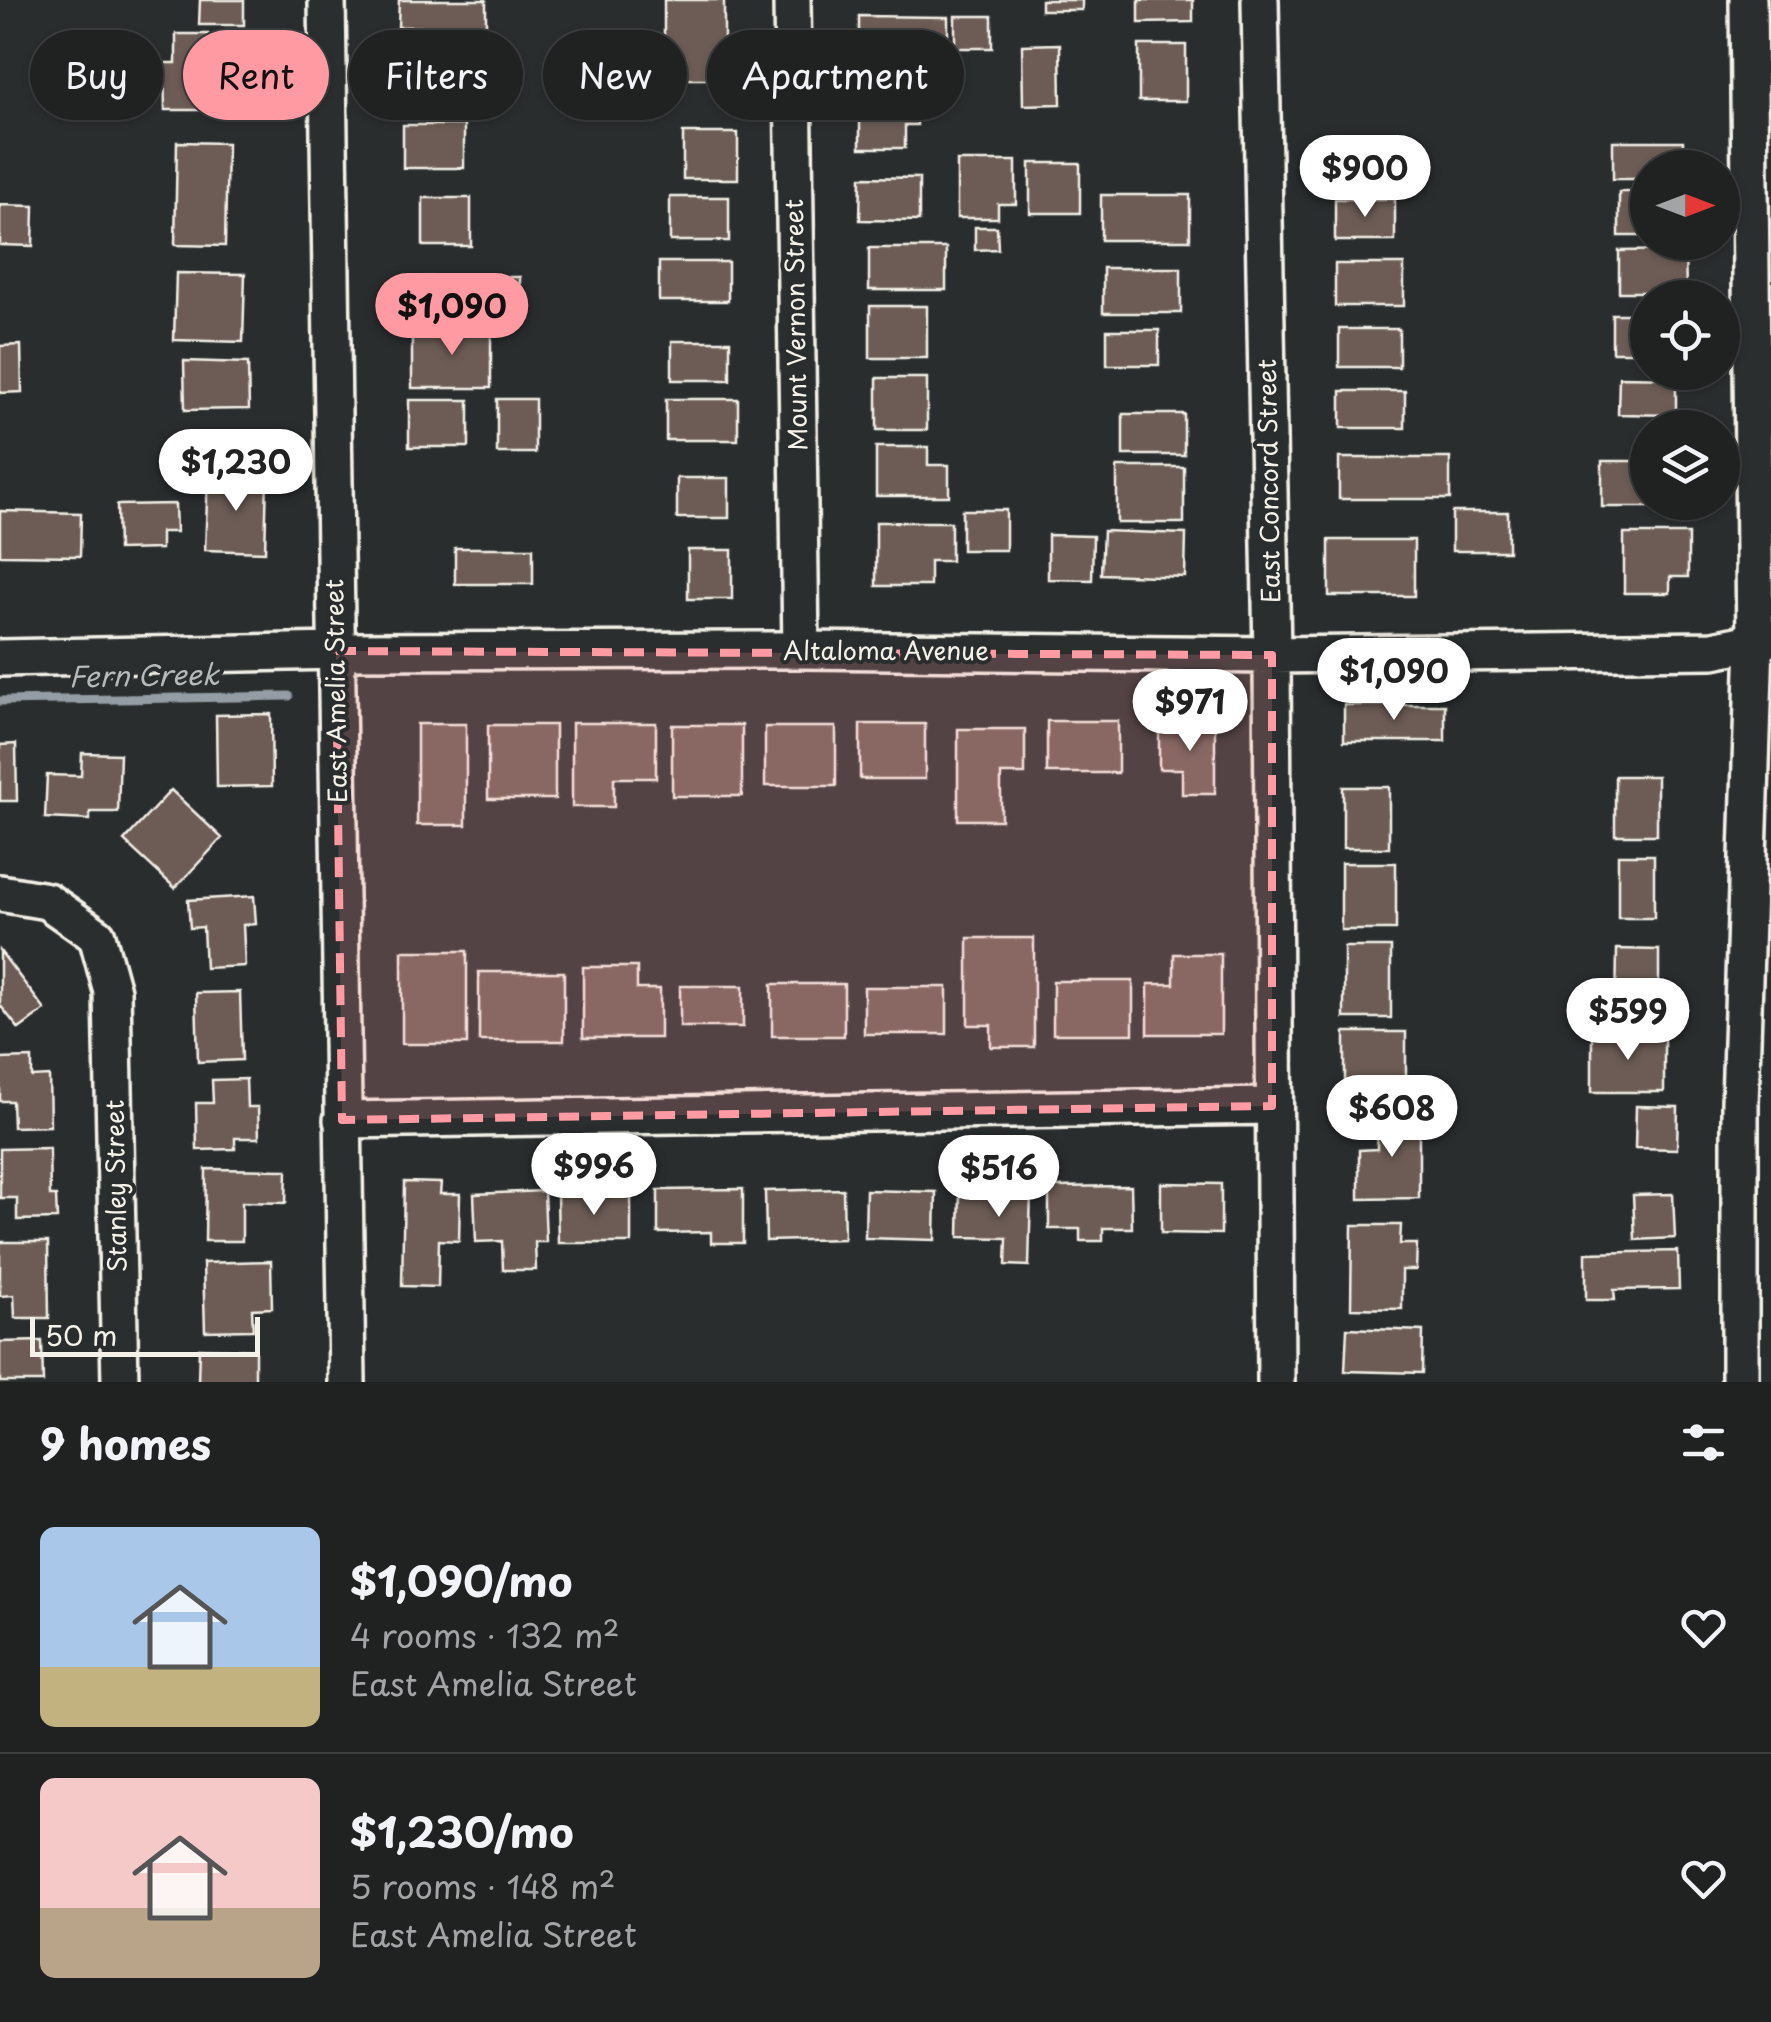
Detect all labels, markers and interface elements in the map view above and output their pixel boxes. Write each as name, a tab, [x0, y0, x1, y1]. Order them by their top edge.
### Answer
chip: Buy	[30, 30, 163, 120]
chip: Rent	[183, 30, 329, 120]
chip: Filters	[349, 30, 523, 120]
chip: New	[543, 30, 687, 120]
chip: Apartment	[707, 30, 964, 120]
pin: $900	[1306, 135, 1424, 220]
text: $900	[1322, 143, 1408, 191]
north arrow	[1630, 150, 1740, 260]
map controls	[1630, 150, 1740, 520]
street label: Mount Vernon Street	[774, 199, 816, 451]
pin: $1,090	[371, 273, 533, 358]
button: locate	[1630, 280, 1740, 390]
text: $1,090	[397, 281, 507, 329]
street label: East Concord Street	[1247, 359, 1289, 603]
button: layers	[1630, 410, 1740, 520]
pin: $1,230	[155, 429, 317, 514]
text: $1,230	[181, 437, 291, 485]
street label: East Amelia Street	[314, 579, 356, 803]
street label: Altaloma Avenue	[783, 631, 989, 669]
pin: $1,090	[1313, 638, 1475, 723]
text: $1,090	[1339, 646, 1449, 694]
water label: Fern Creek	[68, 652, 221, 697]
pin: $971	[1131, 669, 1249, 754]
text: $971	[1155, 677, 1225, 725]
pin: $599	[1569, 978, 1687, 1063]
text: $599	[1588, 986, 1668, 1034]
pin: $608	[1333, 1075, 1451, 1160]
text: $608	[1348, 1083, 1436, 1131]
street label: Stanley Street	[94, 1099, 136, 1273]
pin: $996	[535, 1133, 653, 1218]
pin: $516	[940, 1135, 1058, 1220]
text: $996	[553, 1141, 635, 1189]
text: $516	[960, 1143, 1038, 1191]
scale bar	[30, 1312, 260, 1356]
text: 50 m	[45, 1313, 118, 1356]
text: 9 homes	[40, 1411, 211, 1474]
icon: filters	[1676, 1415, 1731, 1470]
text: $1,090/mo	[350, 1548, 572, 1611]
icon: home	[120, 1567, 240, 1687]
icon: heart	[1676, 1600, 1731, 1655]
text: 4 rooms · 132 m²	[350, 1611, 620, 1659]
text: East Amelia Street	[350, 1659, 637, 1707]
text: $1,230/mo	[350, 1799, 574, 1862]
icon: home	[120, 1818, 240, 1938]
icon: heart	[1676, 1851, 1731, 1906]
text: 5 rooms · 148 m²	[350, 1862, 615, 1910]
text: East Amelia Street	[350, 1910, 637, 1958]

